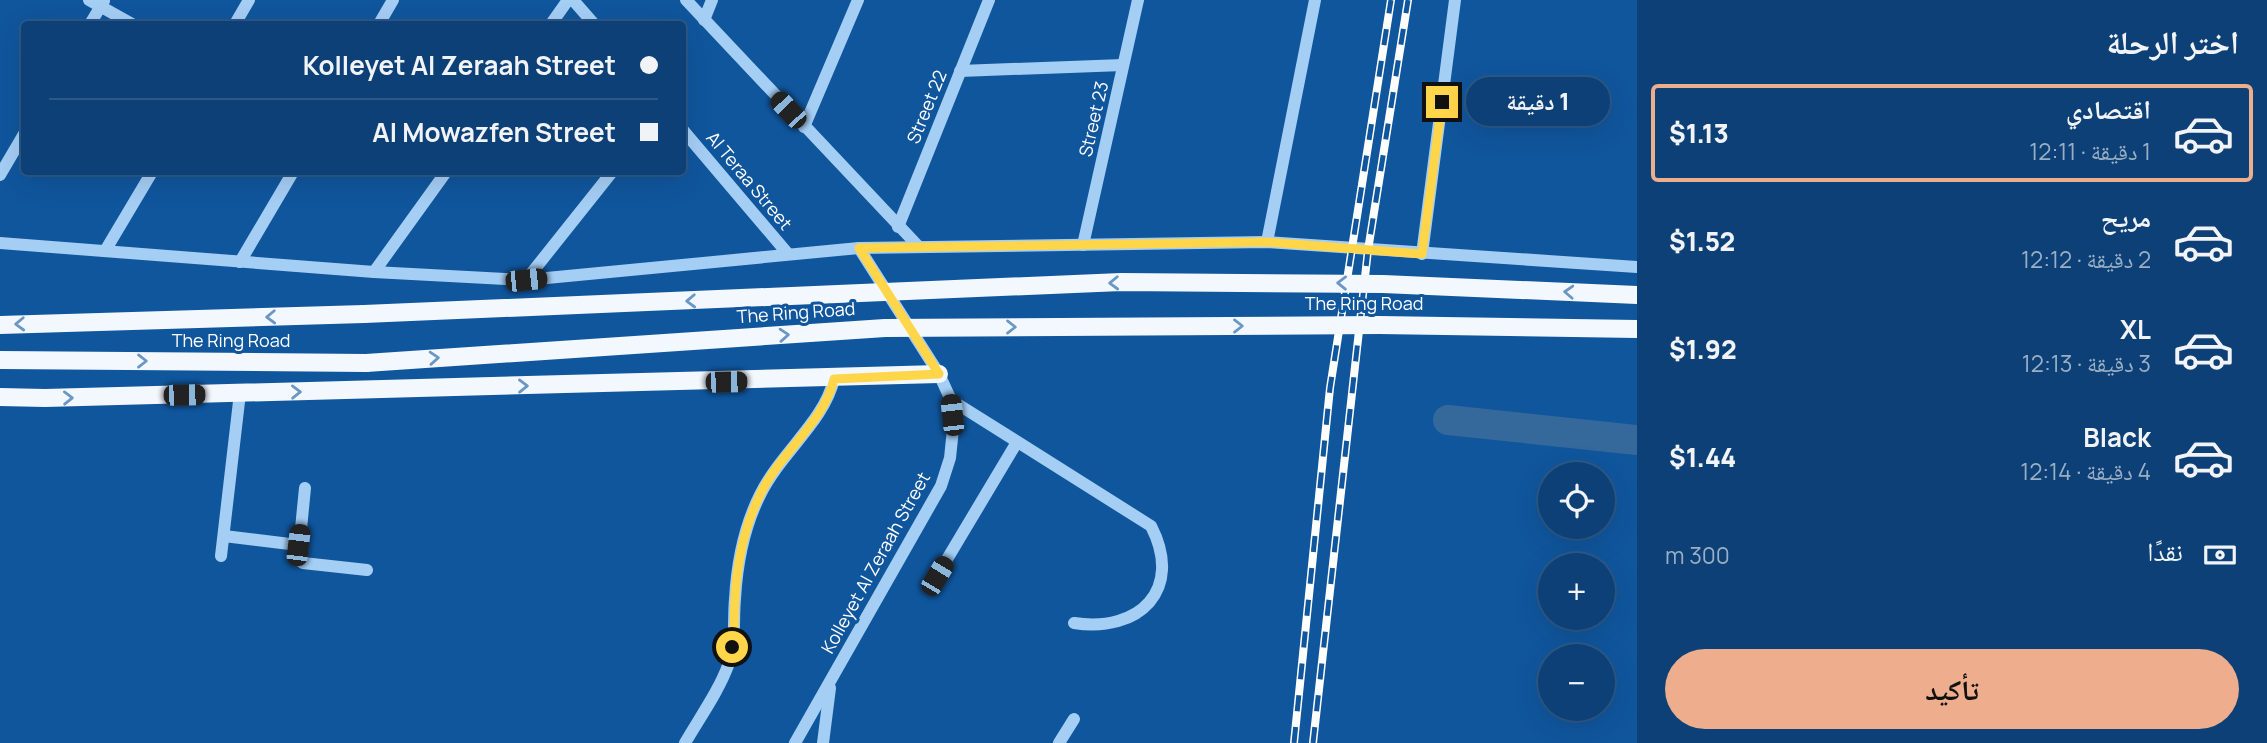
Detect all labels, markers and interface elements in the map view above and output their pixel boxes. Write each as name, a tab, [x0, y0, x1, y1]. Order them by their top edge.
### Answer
text: اختر الرحلة	[2106, 20, 2239, 64]
text: Kolleyet Al Zeraah Street	[303, 47, 616, 83]
street label: Street 22	[901, 66, 952, 147]
callout: 1 دقيقة	[1466, 78, 1610, 126]
street label: Street 23	[1073, 79, 1113, 159]
text: 1 دقيقة	[1506, 85, 1570, 117]
route end	[1426, 86, 1458, 118]
car	[766, 87, 811, 133]
text: اقتصادي	[2066, 91, 2151, 127]
icon: car	[2172, 102, 2235, 165]
text: Al Mowazfen Street	[372, 114, 616, 150]
text: $1.13	[1669, 115, 1729, 151]
street label: Al Teraa Street	[701, 126, 798, 235]
text: 1 دقيقة · 12:11	[2029, 135, 2151, 167]
text: مريح	[2101, 199, 2151, 235]
icon: car	[2172, 210, 2235, 273]
text: $1.52	[1669, 223, 1735, 259]
text: 2 دقيقة · 12:12	[2021, 243, 2151, 275]
car	[505, 267, 548, 293]
one-way arrow	[1108, 275, 1119, 290]
one-way arrow	[1336, 275, 1346, 291]
one-way arrow	[1563, 285, 1574, 300]
street label: The Ring Road	[1305, 291, 1423, 315]
one-way arrow	[685, 293, 696, 308]
street label: The Ring Road	[736, 296, 856, 328]
one-way arrow	[266, 309, 276, 325]
text: XL	[2120, 311, 2151, 347]
one-way arrow	[14, 317, 25, 332]
one-way arrow	[1234, 318, 1244, 334]
icon: car	[2172, 318, 2235, 381]
one-way arrow	[1006, 319, 1017, 335]
one-way arrow	[778, 327, 789, 342]
street label: The Ring Road	[172, 328, 290, 352]
text: $1.92	[1669, 331, 1737, 367]
text: 3 دقيقة · 12:13	[2022, 347, 2151, 379]
one-way arrow	[429, 351, 440, 366]
one-way arrow	[137, 353, 147, 369]
car	[705, 371, 748, 393]
one-way arrow	[518, 379, 529, 394]
car	[163, 384, 206, 406]
one-way arrow	[291, 384, 301, 400]
one-way arrow	[63, 390, 74, 405]
car	[940, 393, 965, 437]
text: Black	[2083, 419, 2151, 455]
icon: car	[2172, 426, 2235, 489]
text: $1.44	[1669, 439, 1736, 475]
text: 4 دقيقة · 12:14	[2020, 455, 2151, 487]
map controls	[1538, 462, 1615, 721]
button: locate	[1538, 462, 1615, 539]
street label: Kolleyet Al Zeraah Street	[815, 468, 935, 657]
car	[286, 523, 311, 567]
text: نقدًا	[2147, 533, 2183, 569]
icon: cash	[2201, 536, 2239, 574]
text: 300 m	[1665, 539, 1730, 571]
car	[918, 553, 957, 599]
button: +	[1538, 553, 1615, 630]
route start	[716, 631, 748, 663]
button: −	[1538, 644, 1615, 721]
button: تأكيد	[1665, 649, 2239, 729]

